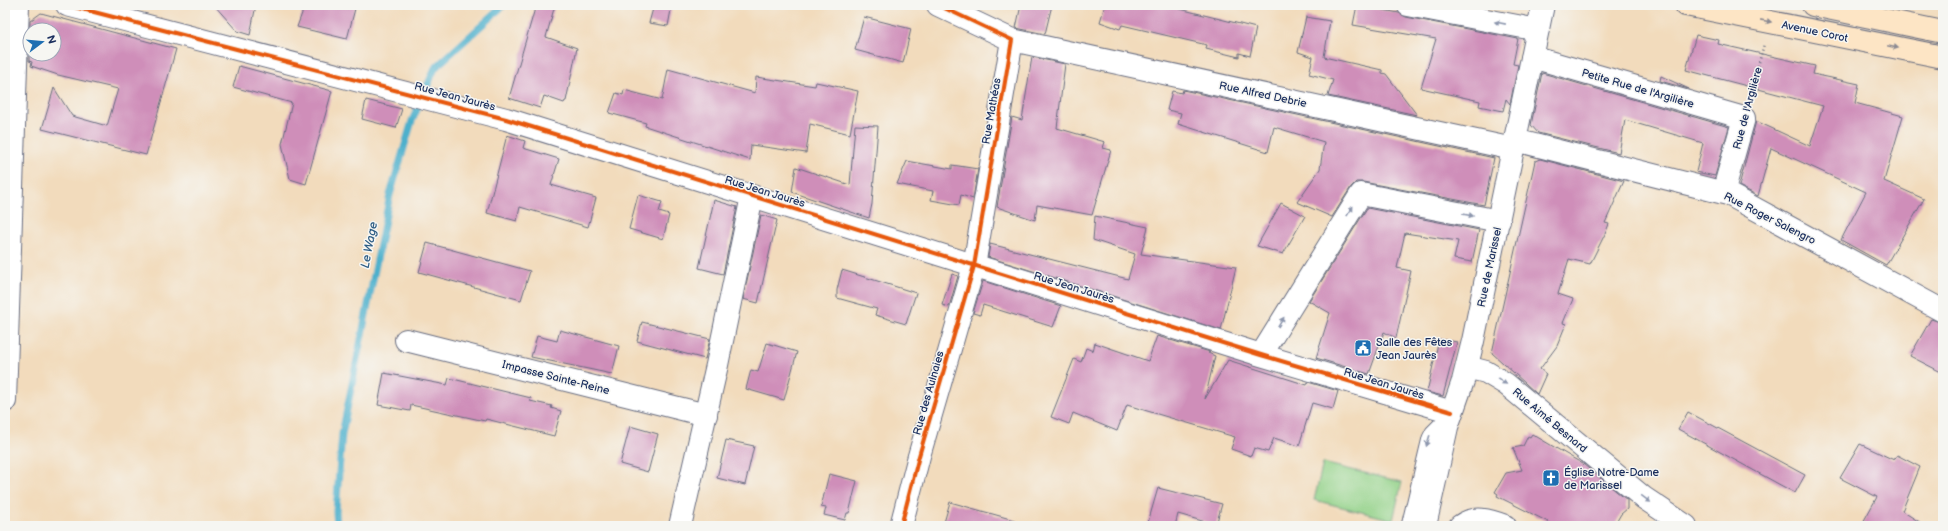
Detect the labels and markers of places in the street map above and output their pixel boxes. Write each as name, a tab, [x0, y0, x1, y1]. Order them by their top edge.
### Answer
place label: Salle des Fêtes Jean Jaurès	[1376, 336, 1453, 362]
public building icon: Salle des Fêtes Jean Jaurès	[1353, 338, 1373, 358]
place label: Église Notre-Dame de Marissel	[1564, 465, 1660, 492]
church icon: Église Notre-Dame de Marissel	[1541, 468, 1561, 488]

